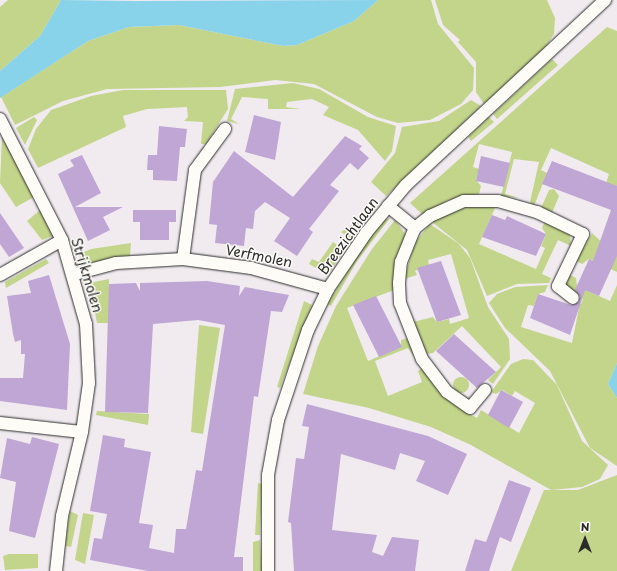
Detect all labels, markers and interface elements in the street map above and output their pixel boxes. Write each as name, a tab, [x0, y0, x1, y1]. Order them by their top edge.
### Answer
street label: Breezichtlaan	[314, 194, 382, 278]
street label: Strijkmolen	[68, 235, 106, 315]
street label: Verfmolen	[224, 241, 294, 271]
text: N	[581, 518, 589, 535]
north arrow	[565, 519, 605, 559]

